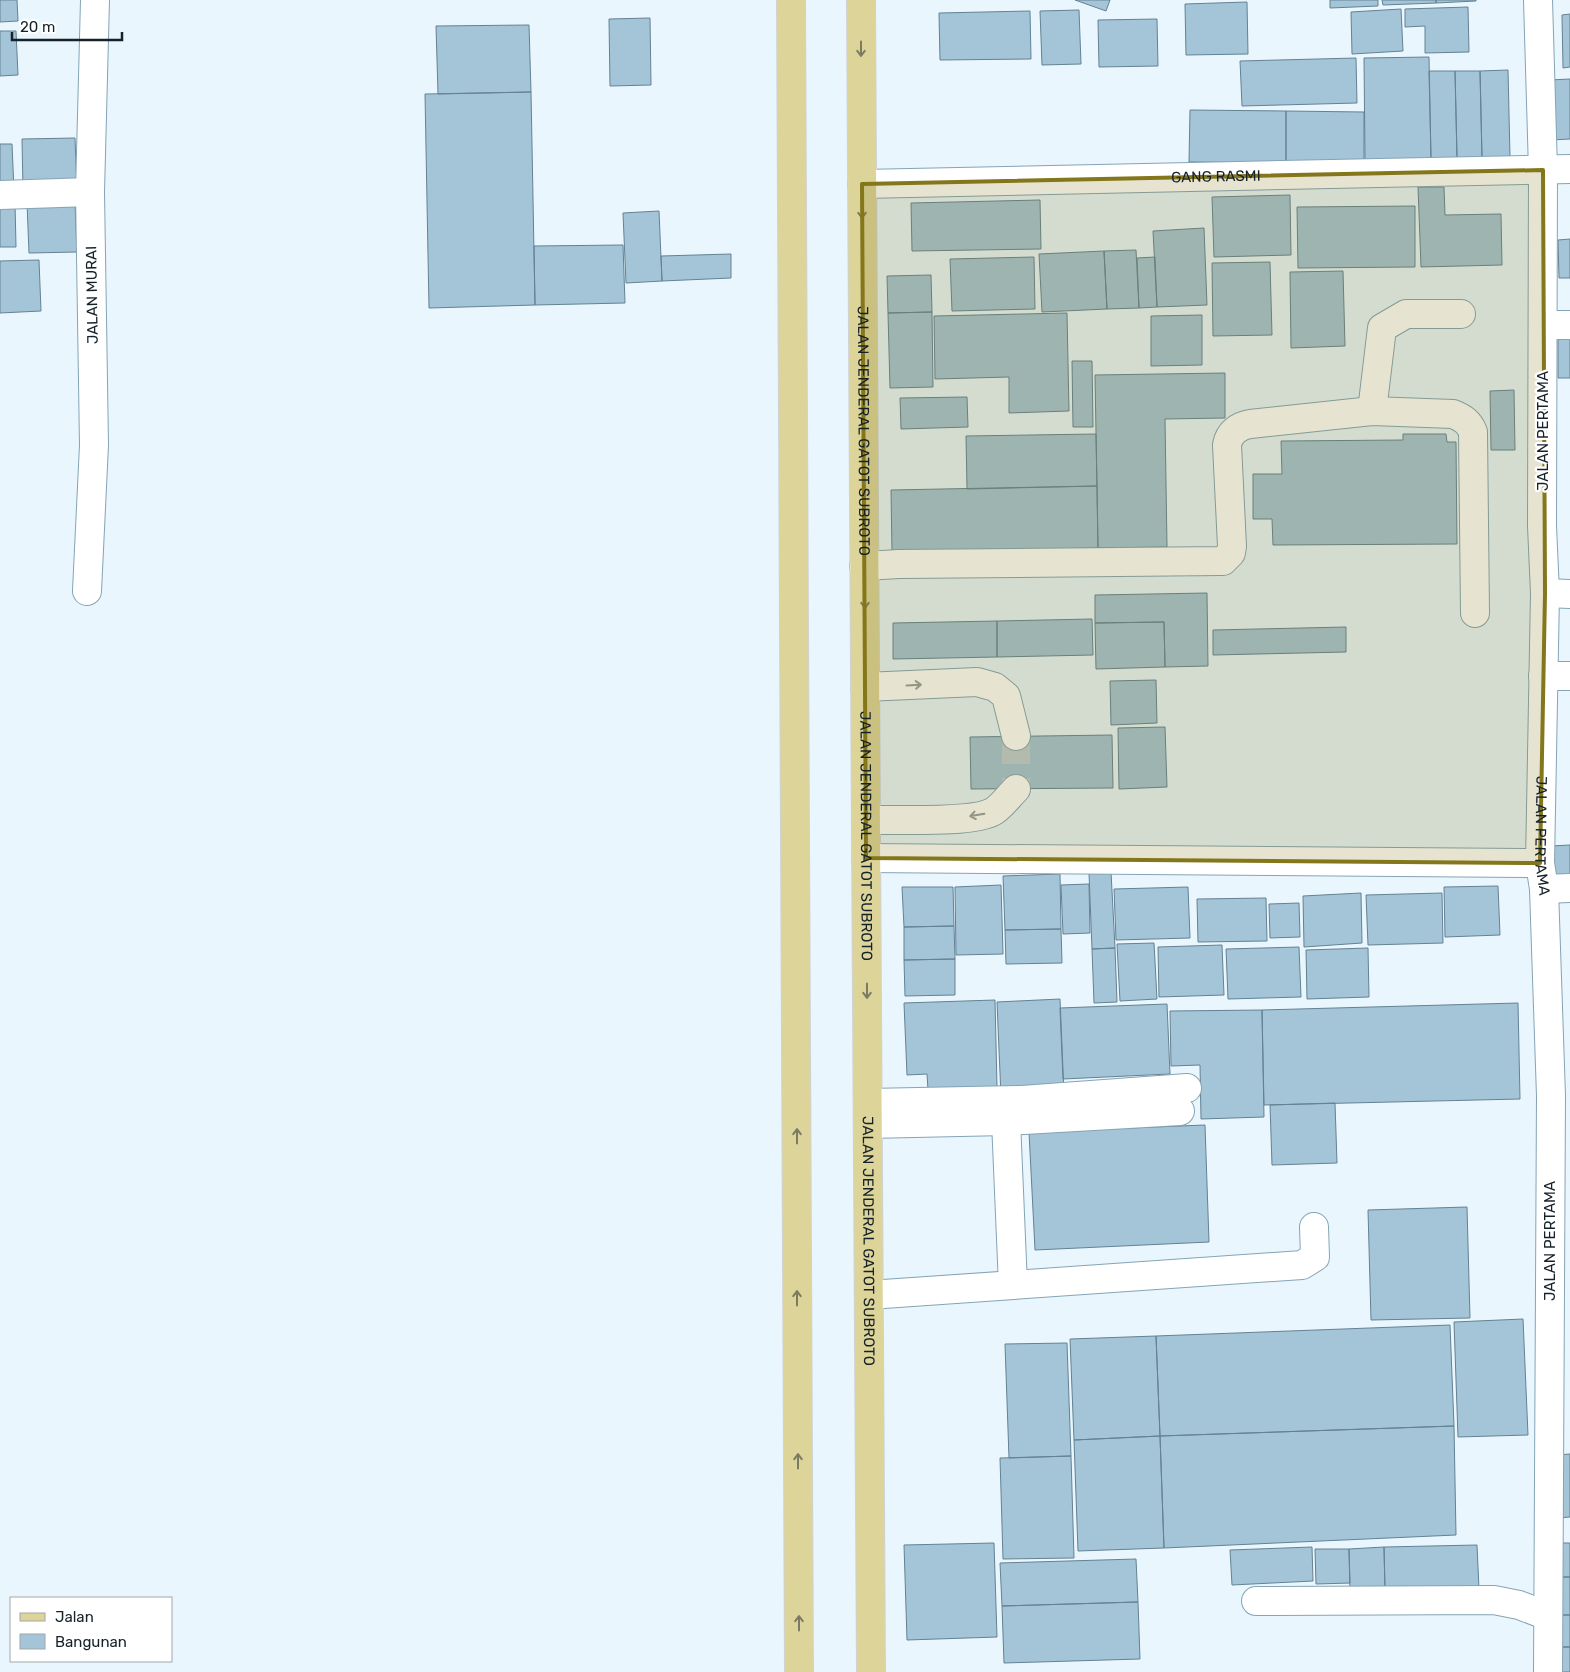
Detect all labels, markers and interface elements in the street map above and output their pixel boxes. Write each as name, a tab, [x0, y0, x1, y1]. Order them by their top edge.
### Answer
scale bar	[12, 10, 122, 42]
text: 20 m	[20, 18, 55, 36]
one-way arrow	[857, 40, 866, 56]
street label: GANG RASMI	[1171, 167, 1261, 186]
one-way arrow	[857, 202, 867, 219]
street label: JALAN MURAI	[82, 246, 102, 344]
street label: JALAN JENDERAL GATOT SUBROTO	[854, 306, 873, 556]
street label: JALAN PERTAMA	[1534, 371, 1552, 491]
one-way arrow	[860, 592, 870, 609]
one-way arrow	[906, 680, 922, 689]
street label: JALAN JENDERAL GATOT SUBROTO	[856, 711, 876, 961]
street label: JALAN PERTAMA	[1531, 776, 1553, 896]
one-way arrow	[970, 811, 986, 821]
one-way arrow	[862, 982, 872, 999]
street label: JALAN JENDERAL GATOT SUBROTO	[859, 1116, 878, 1366]
one-way arrow	[792, 1128, 801, 1144]
street label: JALAN PERTAMA	[1541, 1181, 1559, 1301]
one-way arrow	[792, 1291, 802, 1307]
one-way arrow	[793, 1453, 803, 1470]
legend	[10, 1597, 172, 1662]
text: Jalan	[55, 1608, 94, 1626]
one-way arrow	[794, 1616, 804, 1632]
text: Bangunan	[55, 1633, 127, 1651]

